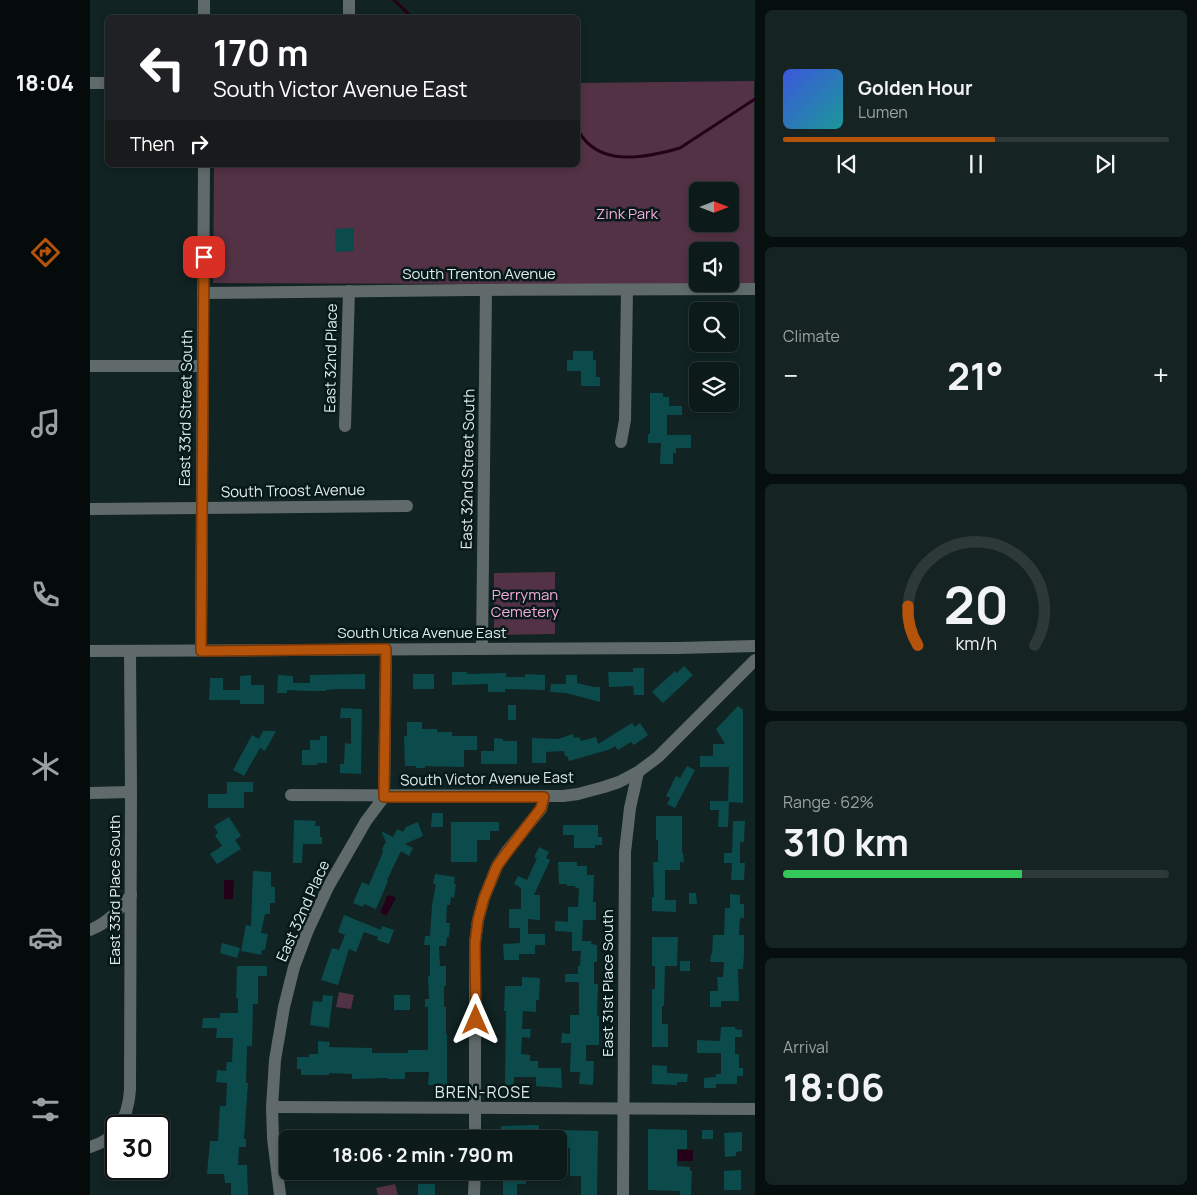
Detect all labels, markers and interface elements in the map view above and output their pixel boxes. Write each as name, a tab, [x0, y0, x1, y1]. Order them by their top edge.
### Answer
text: 170 m	[213, 29, 309, 77]
icon: left	[130, 35, 195, 100]
text: 18:04	[16, 68, 74, 98]
text: South Victor Avenue East	[213, 74, 468, 104]
text: Golden Hour	[858, 75, 972, 101]
text: Lumen	[858, 101, 908, 123]
icon: right	[185, 130, 213, 158]
text: Then	[130, 131, 175, 157]
icon: previous	[833, 150, 861, 178]
icon: pause	[962, 150, 990, 178]
icon: next	[1091, 150, 1119, 178]
north arrow	[689, 182, 739, 232]
map controls	[689, 182, 739, 412]
park label: Zink Park	[596, 203, 659, 224]
icon: directions	[28, 235, 63, 270]
pin	[183, 236, 225, 278]
button: sound	[689, 242, 739, 292]
icon: arrive	[190, 243, 218, 271]
street label: South Trenton Avenue	[402, 263, 556, 284]
button: search	[689, 302, 739, 352]
street label: East 32nd Place	[319, 303, 342, 413]
text: Climate	[783, 325, 840, 347]
street label: East 33rd Street South	[174, 329, 197, 486]
text: 21°	[947, 349, 1004, 401]
text: −	[783, 356, 798, 394]
text: +	[1153, 356, 1169, 394]
button: layers	[689, 362, 739, 412]
street label: East 32nd Street South	[456, 389, 479, 549]
icon: music	[28, 406, 63, 441]
street label: South Troost Avenue	[221, 479, 366, 502]
text: 20	[943, 569, 1009, 640]
icon: phone	[28, 577, 63, 612]
park label: Perryman Cemetery	[491, 584, 559, 622]
street label: South Utica Avenue East	[337, 622, 507, 643]
text: km/h	[955, 631, 997, 655]
icon: climate	[28, 749, 63, 784]
street label: South Victor Avenue East	[400, 766, 574, 791]
text: Range · 62%	[783, 791, 874, 813]
street label: East 33rd Place South	[104, 815, 125, 965]
text: 310 km	[783, 815, 909, 867]
street label: East 32nd Place	[271, 856, 334, 965]
street label: East 31st Place South	[597, 909, 618, 1057]
icon: car	[28, 920, 63, 955]
position arrow	[449, 993, 501, 1045]
text: Arrival	[783, 1036, 829, 1058]
text: 18:06	[783, 1060, 885, 1112]
district label: BREN-ROSE	[435, 1081, 531, 1103]
icon: filters	[28, 1092, 63, 1127]
speed limit sign: 30	[105, 1115, 170, 1180]
text: 18:06 · 2 min · 790 m	[333, 1142, 513, 1168]

